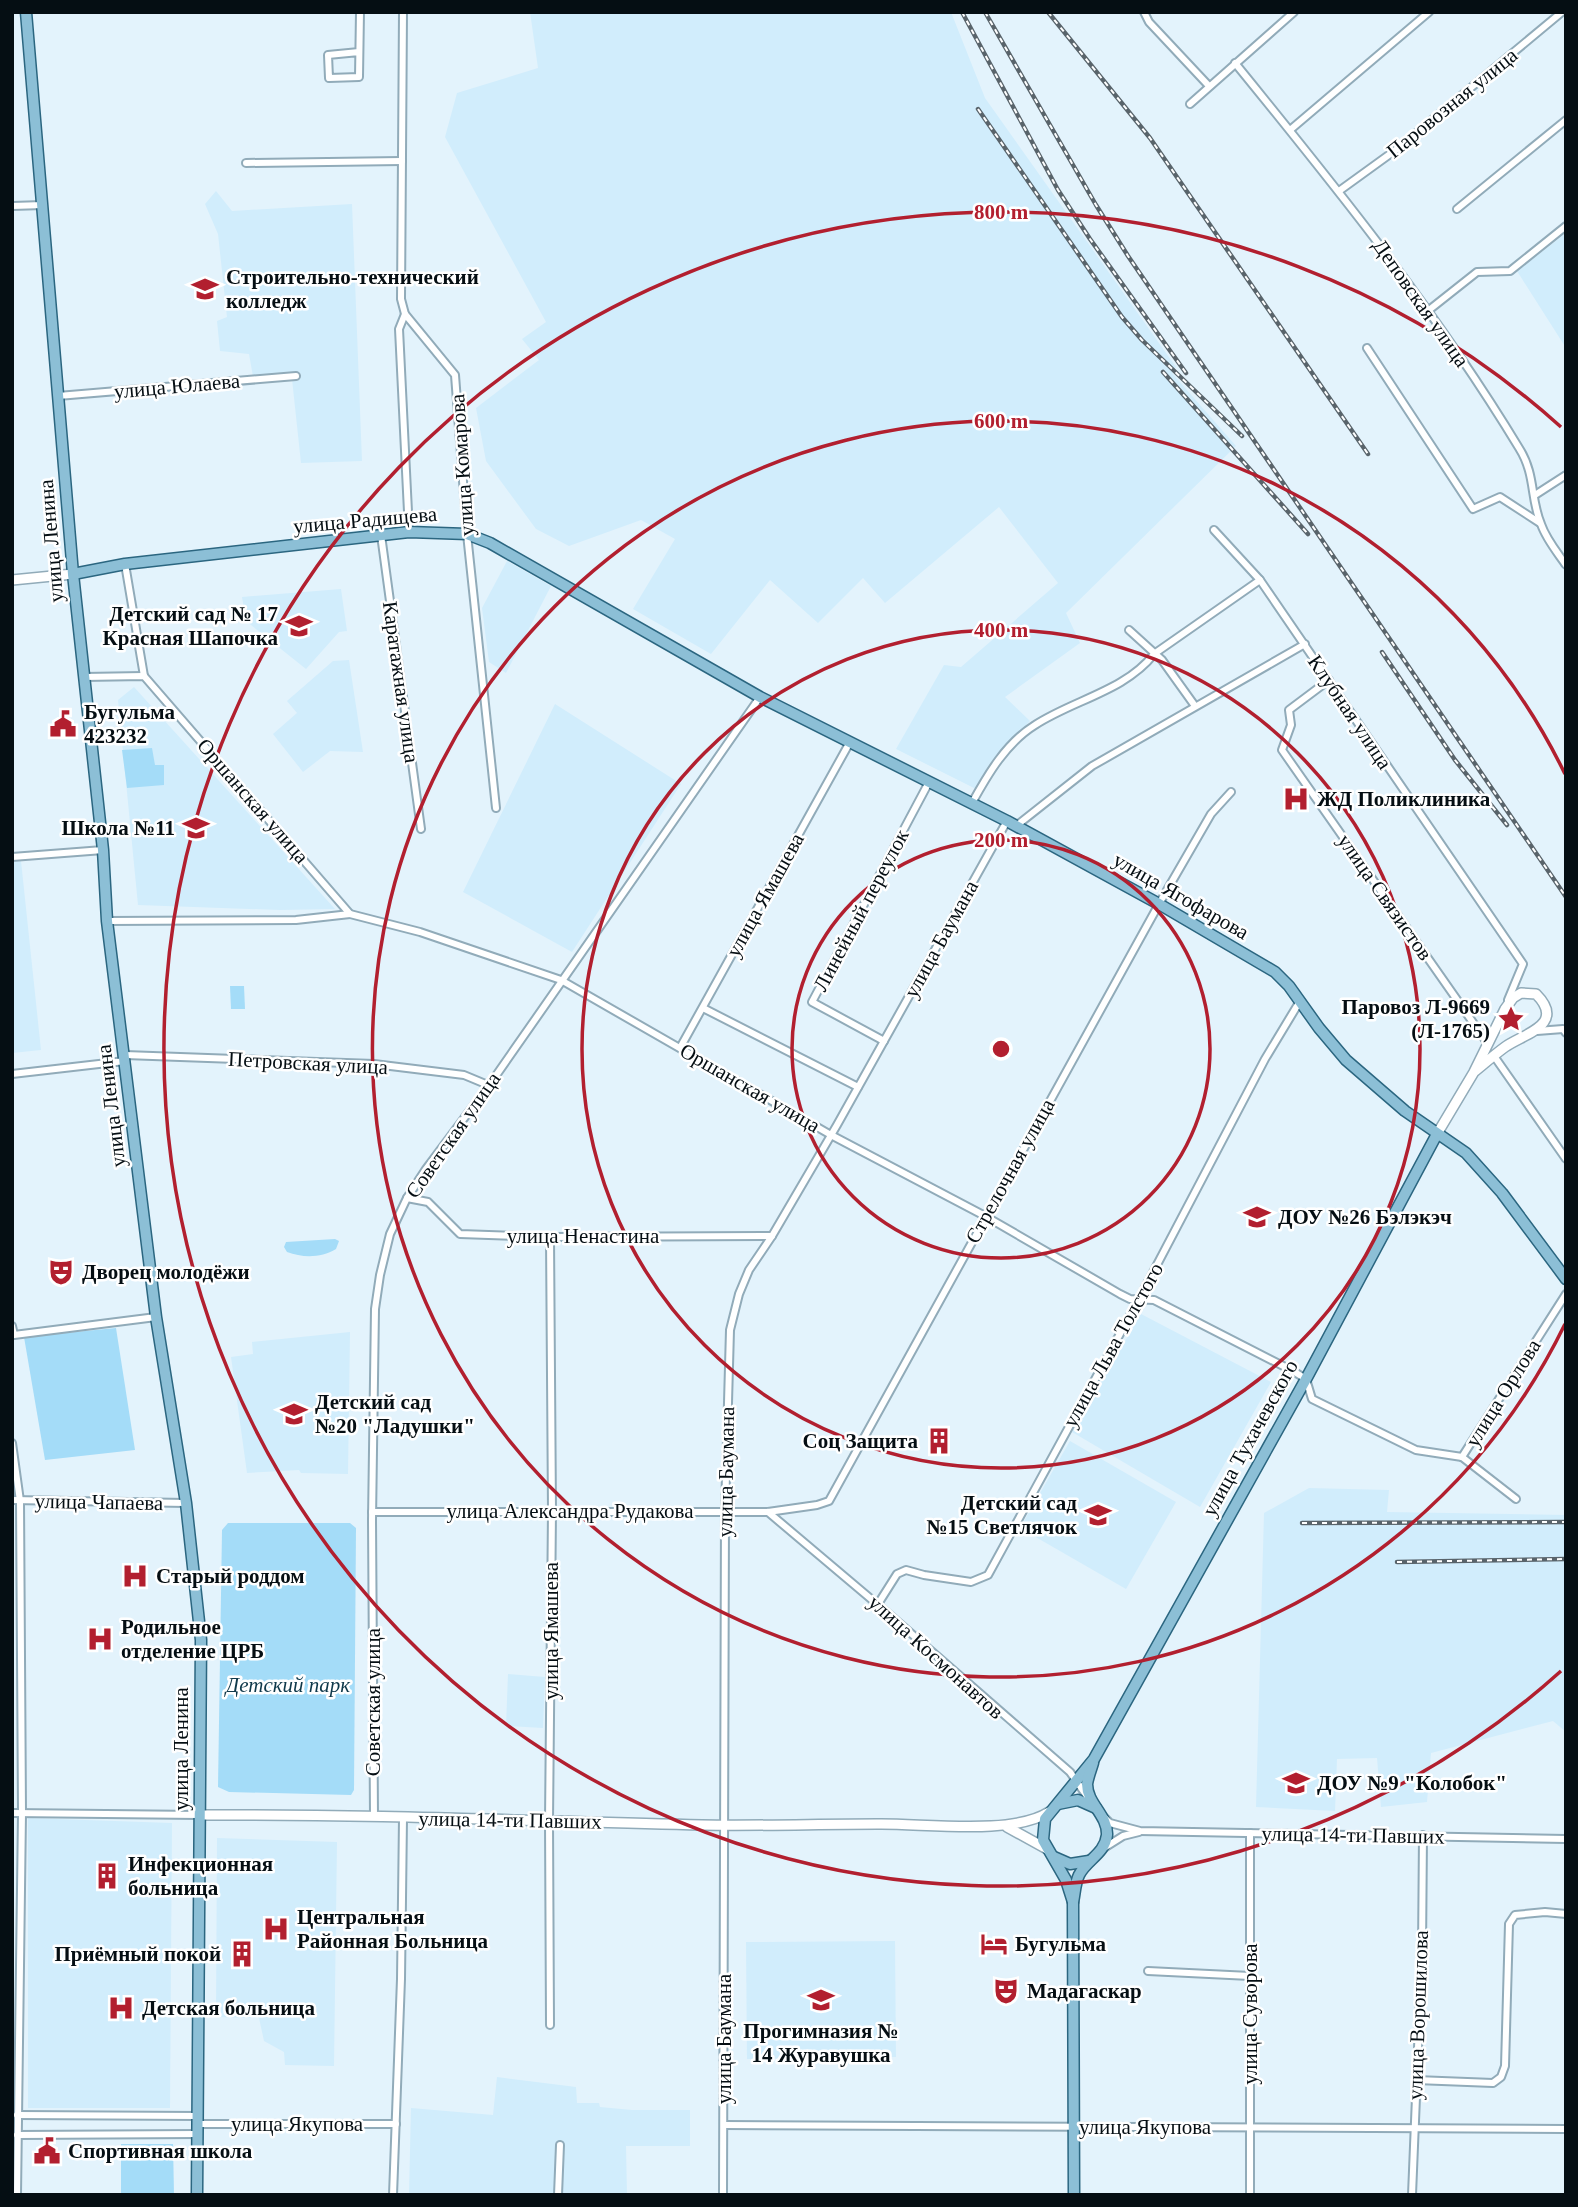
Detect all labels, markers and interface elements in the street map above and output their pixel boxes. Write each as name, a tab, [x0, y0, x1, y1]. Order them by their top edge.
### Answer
street label: Паровозная улица	[1382, 42, 1523, 163]
text: 800 m	[974, 200, 1029, 224]
street label: Деповская улица	[1368, 234, 1474, 372]
place label: Строительно-технический колледж	[226, 265, 479, 313]
school or university icon: Строительно-технический колледж	[190, 274, 220, 304]
street label: улица Юлаева	[113, 368, 242, 403]
street label: улица Комарова	[445, 392, 479, 537]
text: 600 m	[974, 409, 1029, 433]
street label: улица Ленина	[34, 478, 68, 604]
street label: улица Радищева	[292, 502, 439, 538]
street label: Каратажная улица	[378, 600, 424, 765]
place label: Детский сад № 17 Красная Шапочка	[103, 602, 278, 650]
school or university icon: Детский сад № 17 Красная Шапочка	[284, 611, 314, 641]
text: 400 m	[974, 618, 1029, 642]
street label: Клубная улица	[1303, 650, 1397, 774]
place label: Бугульма 423232	[84, 700, 175, 748]
public building icon: Бугульма 423232	[48, 709, 78, 739]
street label: Оршанская улица	[192, 734, 314, 869]
hospital icon: ЖД Поликлиника	[1281, 784, 1311, 814]
place label: ЖД Поликлиника	[1317, 787, 1491, 811]
school or university icon: Школа №11	[181, 813, 211, 843]
place label: Школа №11	[61, 816, 175, 840]
street label: Линейный переулок	[808, 824, 914, 995]
street label: улица Ямашева	[721, 828, 809, 961]
text: 200 m	[974, 828, 1029, 852]
street label: улица Связистов	[1333, 829, 1437, 965]
street label: улица Ягофарова	[1109, 847, 1254, 945]
street label: улица Баумана	[899, 875, 983, 1002]
place label: Паровоз Л-9669 (Л-1765)	[1341, 995, 1490, 1043]
place icon: Паровоз Л-9669 (Л-1765)	[1496, 1004, 1526, 1034]
centre of rings	[989, 1037, 1013, 1061]
street label: Оршанская улица	[676, 1038, 825, 1138]
street label: улица Ленина	[91, 1043, 130, 1169]
street label: Петровская улица	[227, 1047, 389, 1079]
street label: Советская улица	[401, 1067, 506, 1203]
street label: Стрелочная улица	[960, 1094, 1060, 1247]
school or university icon: ДОУ №26 Бэлэкэч	[1242, 1202, 1272, 1232]
place label: ДОУ №26 Бэлэкэч	[1278, 1205, 1452, 1229]
street label: улица Ненастина	[507, 1224, 660, 1248]
theatre icon: Дворец молодёжи	[46, 1257, 76, 1287]
street label: улица Льва Толстого	[1058, 1259, 1168, 1431]
place label: Дворец молодёжи	[82, 1260, 250, 1284]
street label: улица Орлова	[1460, 1334, 1546, 1451]
street label: улица Тухачевского	[1197, 1356, 1303, 1520]
place label: Детский сад №20 "Ладушки"	[315, 1390, 475, 1438]
school or university icon: Детский сад №20 "Ладушки"	[279, 1399, 309, 1429]
street label: улица Баумана	[713, 1406, 739, 1538]
building icon: Соц Защита	[924, 1426, 954, 1456]
place label: Соц Защита	[803, 1429, 919, 1453]
street label: улица Чапаева	[34, 1489, 164, 1515]
place label: Детский сад №15 Светлячок	[926, 1491, 1078, 1539]
street label: улица Александра Рудакова	[446, 1499, 694, 1523]
school or university icon: Детский сад №15 Светлячок	[1083, 1500, 1113, 1530]
hospital icon: Старый роддом	[120, 1561, 150, 1591]
street label: улица Ямашева	[539, 1561, 563, 1700]
place label: Старый роддом	[156, 1564, 305, 1588]
street label: улица Космонавтов	[864, 1590, 1009, 1724]
place label: Родильное отделение ЦРБ	[121, 1615, 264, 1663]
hospital icon: Родильное отделение ЦРБ	[85, 1624, 115, 1654]
street label: Советская улица	[361, 1627, 385, 1776]
park label: Детский парк	[224, 1673, 350, 1697]
street label: улица Ленина	[169, 1687, 193, 1811]
school or university icon: ДОУ №9 "Колобок"	[1281, 1768, 1311, 1798]
place label: ДОУ №9 "Колобок"	[1317, 1771, 1507, 1795]
street label: улица 14-ти Павших	[418, 1806, 602, 1834]
street label: улица 14-ти Павших	[1261, 1821, 1445, 1849]
place label: Инфекционная больница	[128, 1852, 273, 1900]
building icon: Инфекционная больница	[92, 1861, 122, 1891]
place label: Центральная Районная Больница	[297, 1905, 489, 1953]
hospital icon: Центральная Районная Больница	[261, 1914, 291, 1944]
hotel icon: Бугульма	[979, 1929, 1009, 1959]
street label: улица Ворошилова	[1403, 1929, 1433, 2100]
place label: Бугульма	[1015, 1932, 1106, 1956]
building icon: Приёмный покой	[227, 1939, 257, 1969]
place label: Приёмный покой	[54, 1942, 221, 1966]
street label: улица Суворова	[1238, 1943, 1262, 2085]
street label: улица Баумана	[712, 1973, 736, 2104]
theatre icon: Мадагаскар	[991, 1976, 1021, 2006]
place label: Мадагаскар	[1027, 1979, 1142, 2003]
school or university icon: Прогимназия № 14 Журавушка	[806, 1985, 836, 2015]
hospital icon: Детская больница	[106, 1993, 136, 2023]
place label: Детская больница	[142, 1996, 315, 2020]
place label: Прогимназия № 14 Журавушка	[743, 2019, 899, 2067]
street label: улица Якупова	[231, 2112, 364, 2136]
street label: улица Якупова	[1079, 2115, 1212, 2139]
public building icon: Спортивная школа	[32, 2136, 62, 2166]
place label: Спортивная школа	[68, 2139, 253, 2163]

